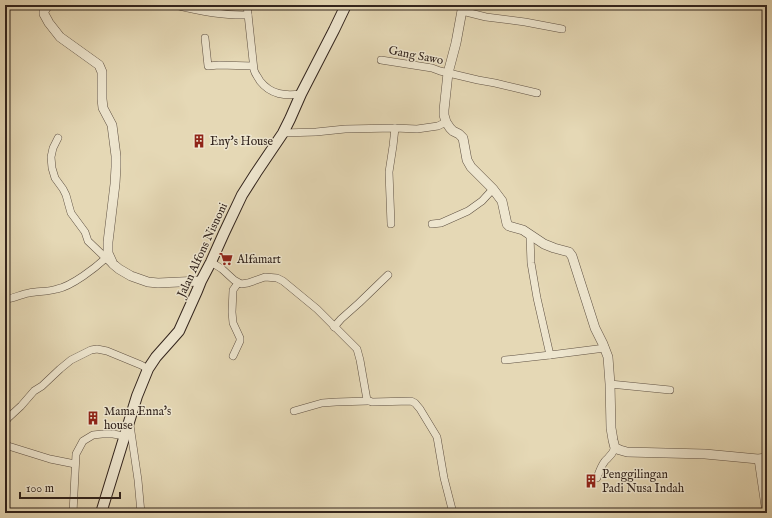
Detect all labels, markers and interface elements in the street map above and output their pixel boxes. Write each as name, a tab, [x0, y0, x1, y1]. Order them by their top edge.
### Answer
street label: Gang Sawo	[387, 43, 445, 68]
building icon: Eny's House	[191, 133, 207, 149]
place label: Eny's House	[210, 134, 274, 149]
street label: Jalan Alfons Nisnoni	[173, 200, 232, 302]
supermarket icon: Alfamart	[218, 251, 234, 267]
place label: Alfamart	[236, 252, 281, 267]
place label: Mama Enna's house	[104, 404, 171, 433]
building icon: Mama Enna's house	[85, 410, 101, 426]
place label: Penggilingan Padi Nusa Indah	[602, 467, 685, 496]
building icon: Penggilingan Padi Nusa Indah	[583, 473, 599, 489]
scale bar	[20, 474, 120, 500]
text: 100 m	[26, 481, 54, 496]

